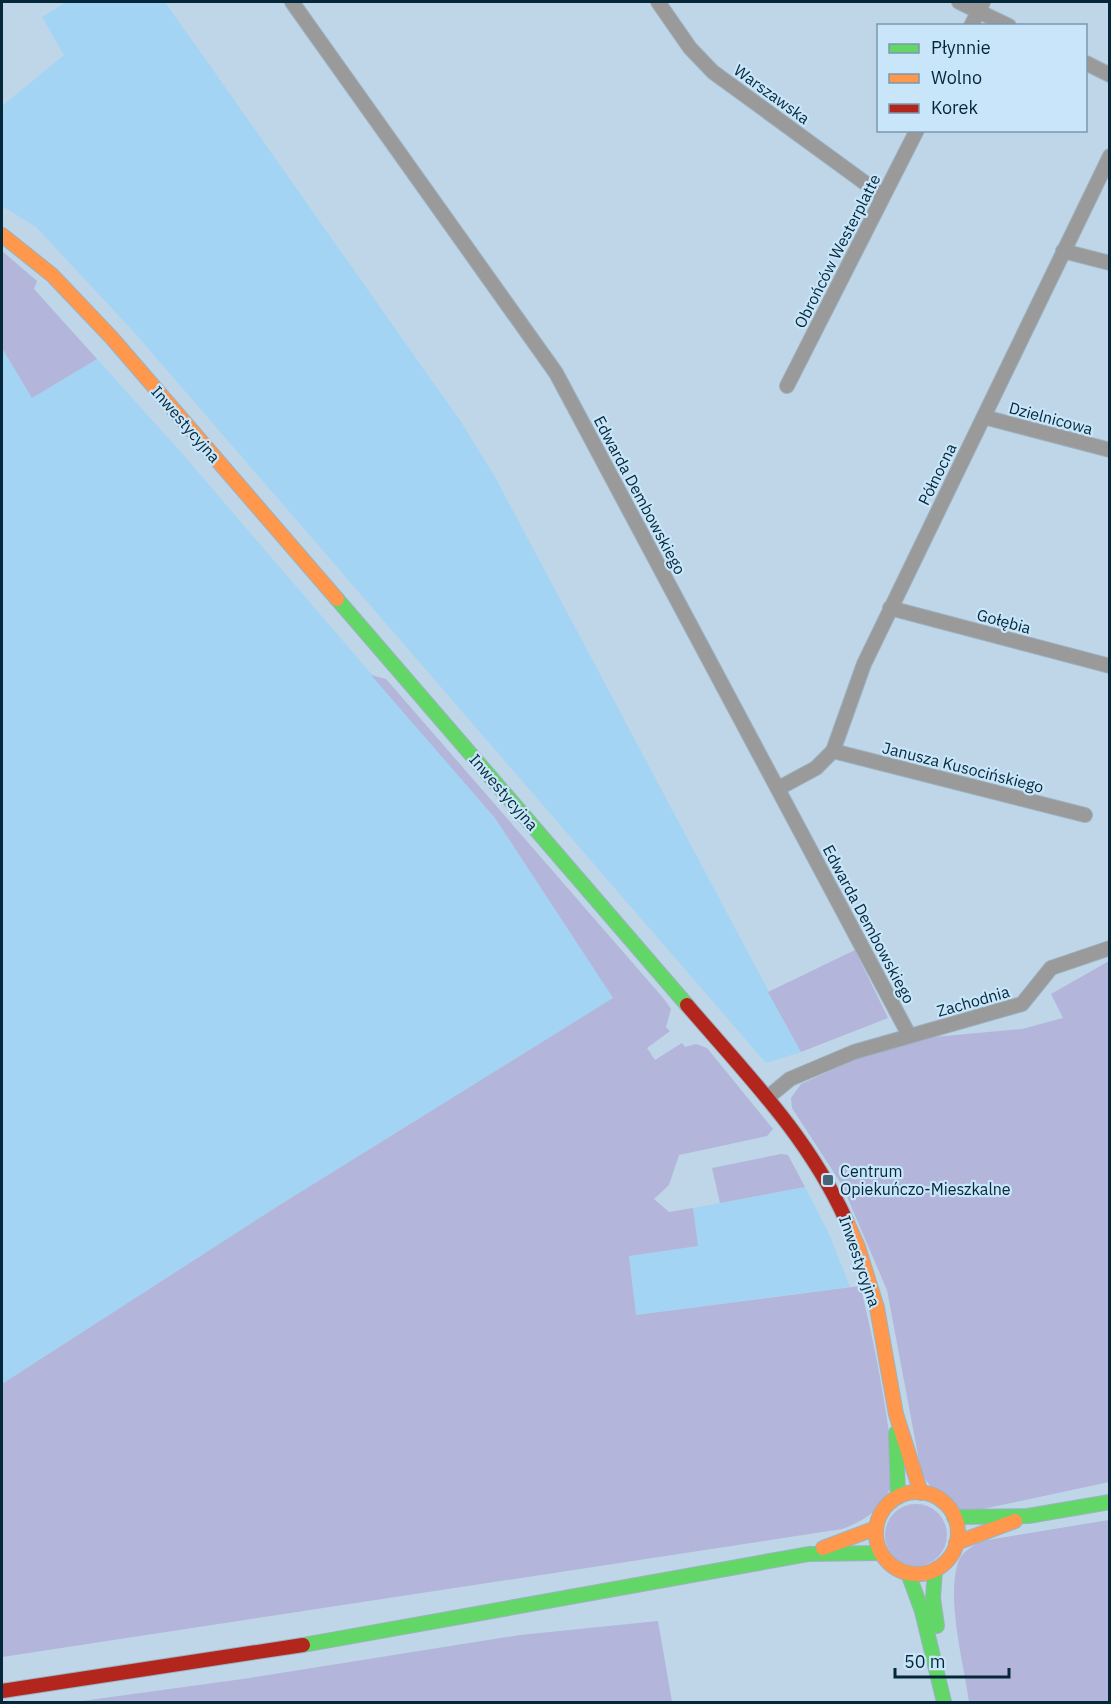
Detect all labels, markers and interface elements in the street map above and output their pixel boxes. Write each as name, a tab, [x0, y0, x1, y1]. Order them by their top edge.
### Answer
legend	[877, 24, 1087, 132]
text: Płynnie	[931, 36, 991, 59]
street label: Warszawska	[730, 60, 814, 129]
text: Wolno	[931, 66, 982, 89]
text: Korek	[931, 96, 978, 119]
street label: Obrońców Westerplatte	[789, 171, 885, 331]
street label: Inwestycyjna	[147, 381, 225, 467]
street label: Dzielnicowa	[1007, 397, 1096, 439]
street label: Edwarda Dembowskiego	[590, 412, 690, 578]
street label: Północna	[913, 439, 961, 508]
street label: Gołębia	[975, 604, 1034, 638]
street label: Janusza Kusocińskiego	[880, 737, 1046, 797]
street label: Inwestycyjna	[465, 749, 543, 835]
street label: Edwarda Dembowskiego	[819, 841, 919, 1007]
street label: Zachodnia	[934, 981, 1012, 1021]
place label: Centrum Opiekuńczo-Mieszkalne	[840, 1161, 1011, 1199]
marker: Centrum Opiekuńczo-Mieszkalne	[821, 1173, 835, 1187]
street label: Inwestycyjna	[835, 1213, 885, 1310]
scale bar	[895, 1641, 1009, 1679]
text: 50 m	[904, 1650, 946, 1673]

